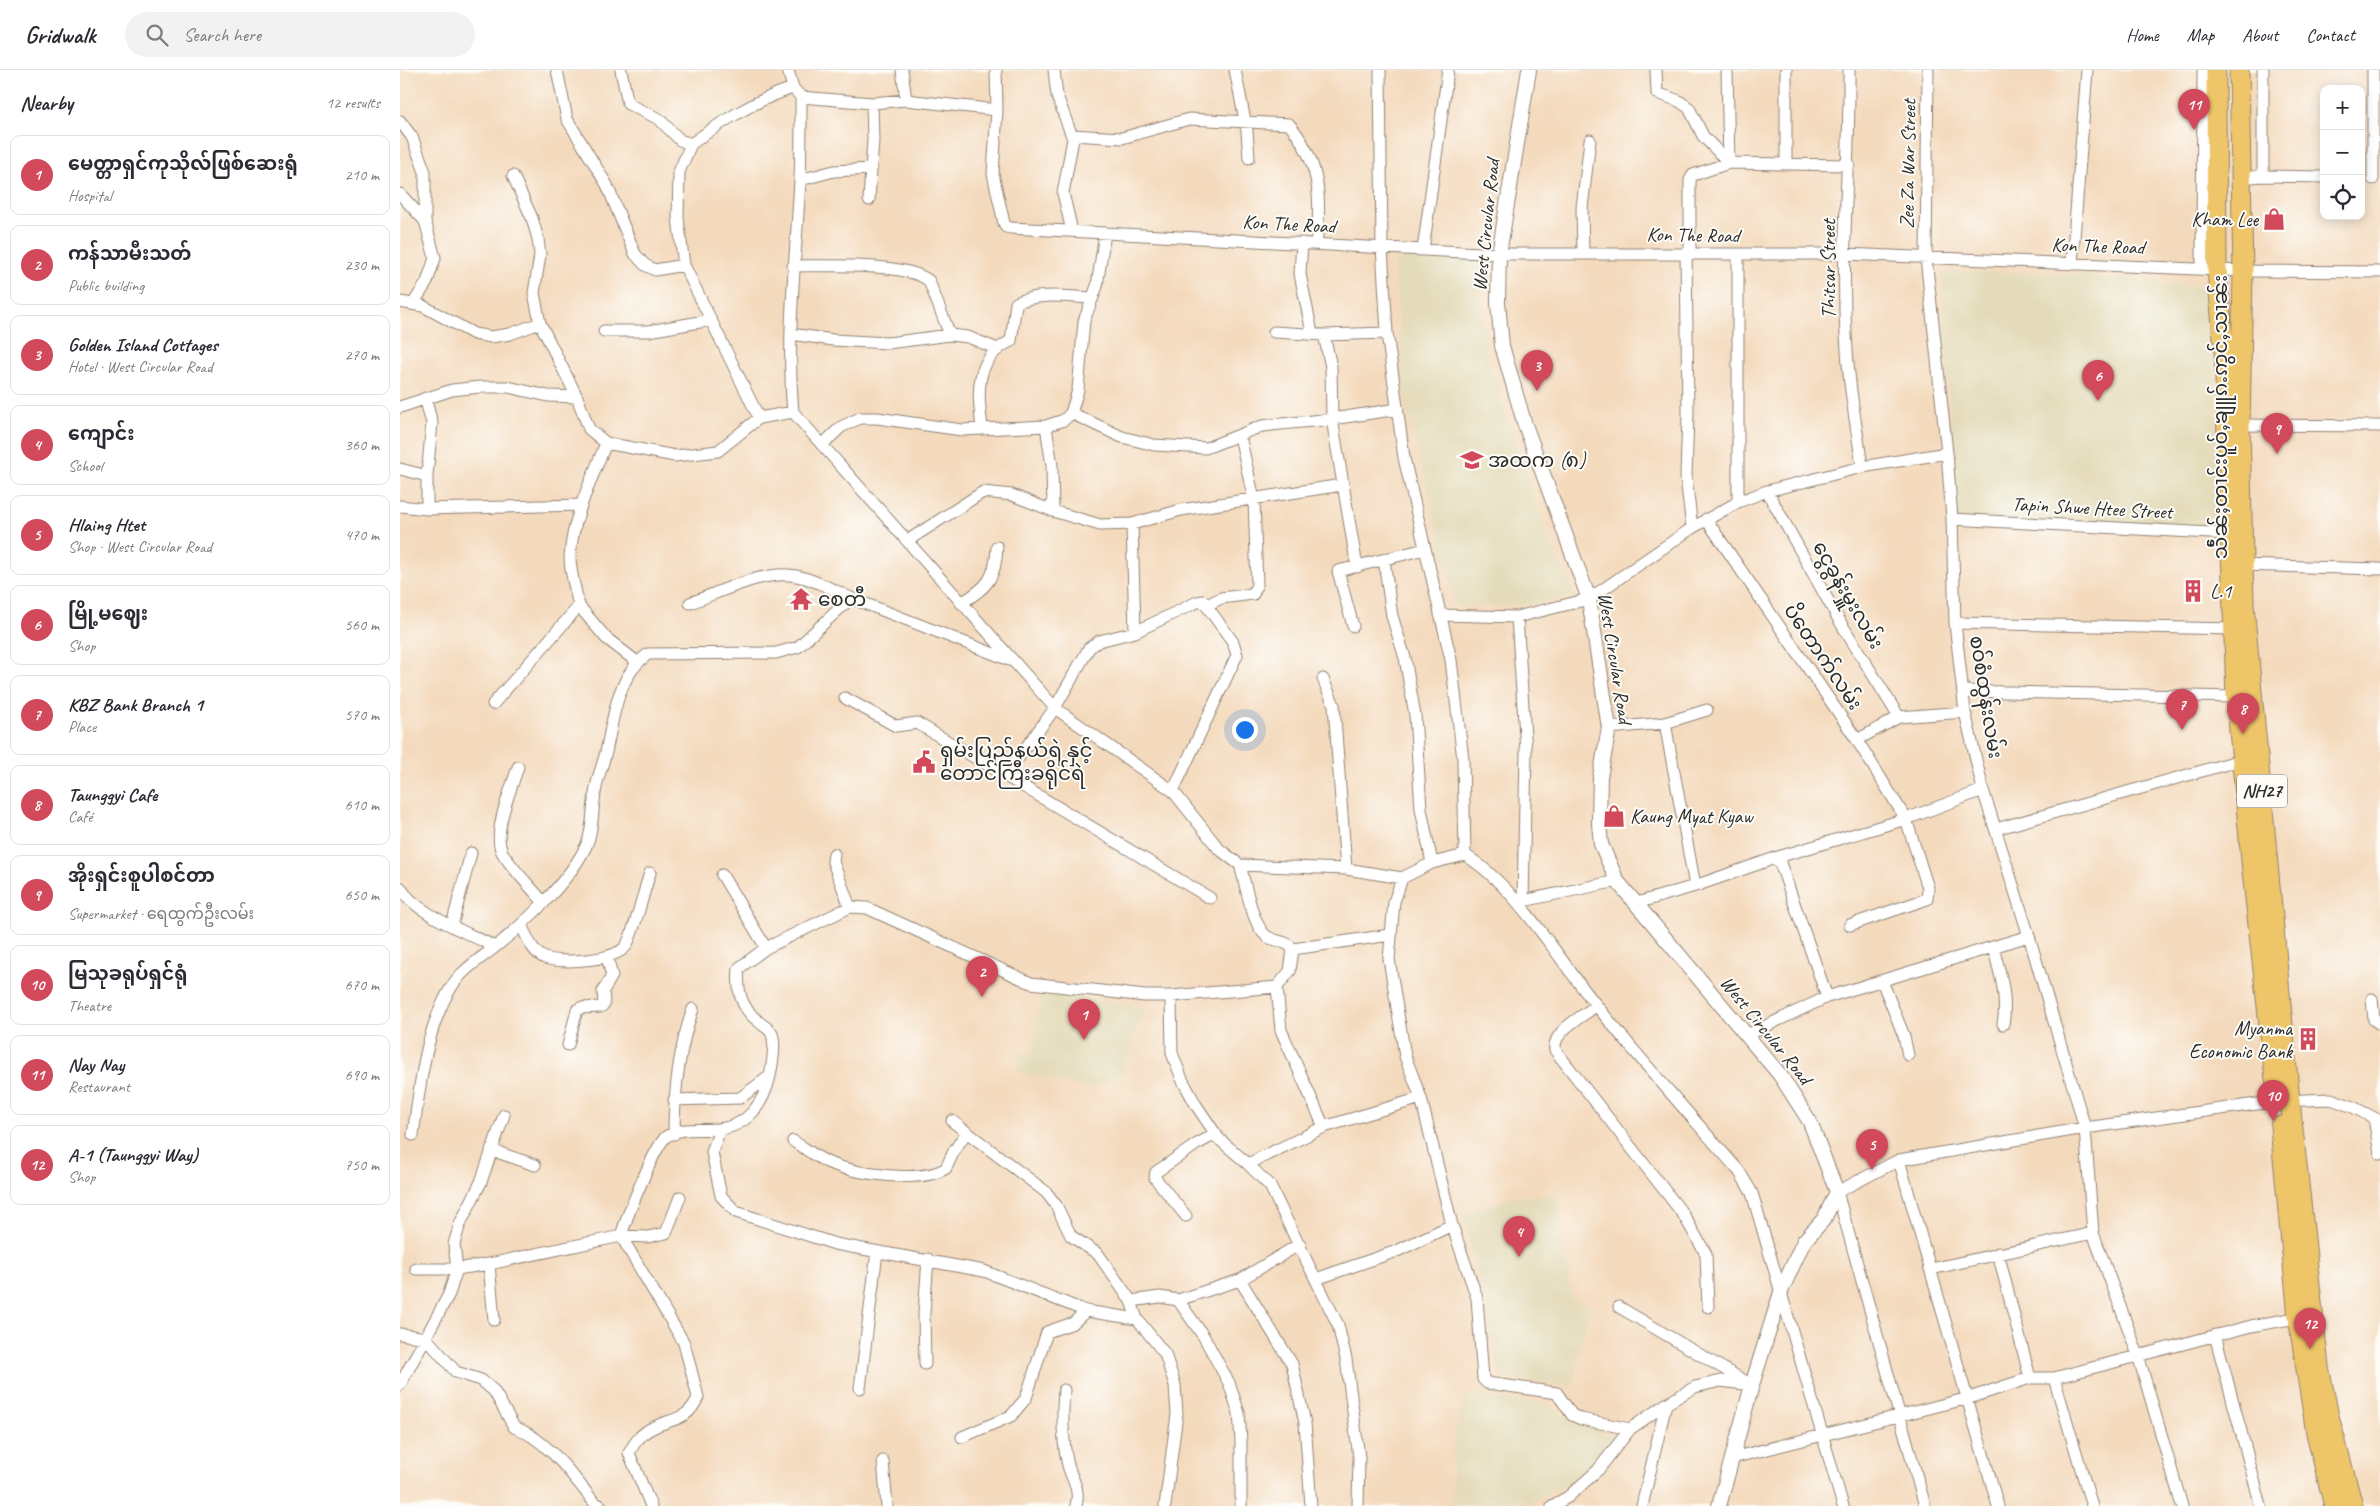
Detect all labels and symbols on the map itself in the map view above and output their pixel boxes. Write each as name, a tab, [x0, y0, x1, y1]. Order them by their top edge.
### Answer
pin: 11	[2178, 89, 2210, 130]
street label: Zee Za War Street	[1894, 97, 1922, 229]
street label: West Circular Road	[1467, 155, 1506, 292]
shop icon: Kham Lee	[2261, 206, 2287, 232]
place label: Kham Lee	[2191, 207, 2259, 232]
street label: Kon The Road	[1242, 209, 1339, 239]
street label: Thitsar Street	[1816, 217, 1841, 319]
street label: Kon The Road	[1646, 222, 1743, 248]
street label: Kon The Road	[2051, 232, 2148, 260]
street label: သဵႅၼ်ႈတၢင်းပူဝ်ႇၶျူၵ်ႉဢွင်ႇသၢၼ်း	[2206, 275, 2237, 559]
pin: 3	[1521, 350, 1553, 391]
pin: 6	[2082, 360, 2114, 401]
pin: 9	[2261, 413, 2293, 454]
school or university icon: အထက (၈)	[1459, 447, 1485, 473]
place label: အထက (၈)	[1488, 448, 1587, 473]
street label: Tapin Shwe Htee Street	[2011, 491, 2175, 525]
street label: ငွေခွန်းမှူးလမ်း	[1804, 536, 1891, 655]
building icon: L.1	[2180, 578, 2206, 604]
place label: L.1	[2210, 579, 2232, 604]
place label: စေတီ	[818, 585, 866, 612]
temple icon: စေတီ	[788, 586, 814, 612]
street label: West Circular Road	[1592, 591, 1638, 728]
street label: ပိတောက်လမ်း	[1778, 598, 1869, 715]
street label: စဝ်စံထွန်းလမ်း	[1961, 633, 2010, 761]
pin: 7	[2166, 689, 2198, 730]
pin: 8	[2227, 693, 2259, 734]
your location	[1232, 717, 1258, 743]
place label: ရှမ်းပြည်နယ်ရဲ နှင့် တောင်ကြီးခရိုင်ရဲ	[940, 736, 1092, 790]
public building icon: ရှမ်းပြည်နယ်ရဲ နှင့် တောင်ကြီးခရိုင်ရဲ	[911, 749, 937, 775]
road number: NH27	[2237, 774, 2287, 808]
shop icon: Kaung Myat Kyaw	[1601, 803, 1627, 829]
place label: Kaung Myat Kyaw	[1630, 804, 1754, 829]
pin: 2	[966, 956, 998, 997]
street label: West Circular Road	[1715, 971, 1819, 1092]
pin: 1	[1068, 999, 1100, 1040]
place label: Myanma Economic Bank	[2189, 1016, 2294, 1064]
building icon: Myanma Economic Bank	[2295, 1026, 2321, 1052]
pin: 10	[2257, 1080, 2289, 1121]
pin: 5	[1856, 1129, 1888, 1170]
pin: 4	[1503, 1216, 1535, 1257]
pin: 12	[2294, 1308, 2326, 1349]

